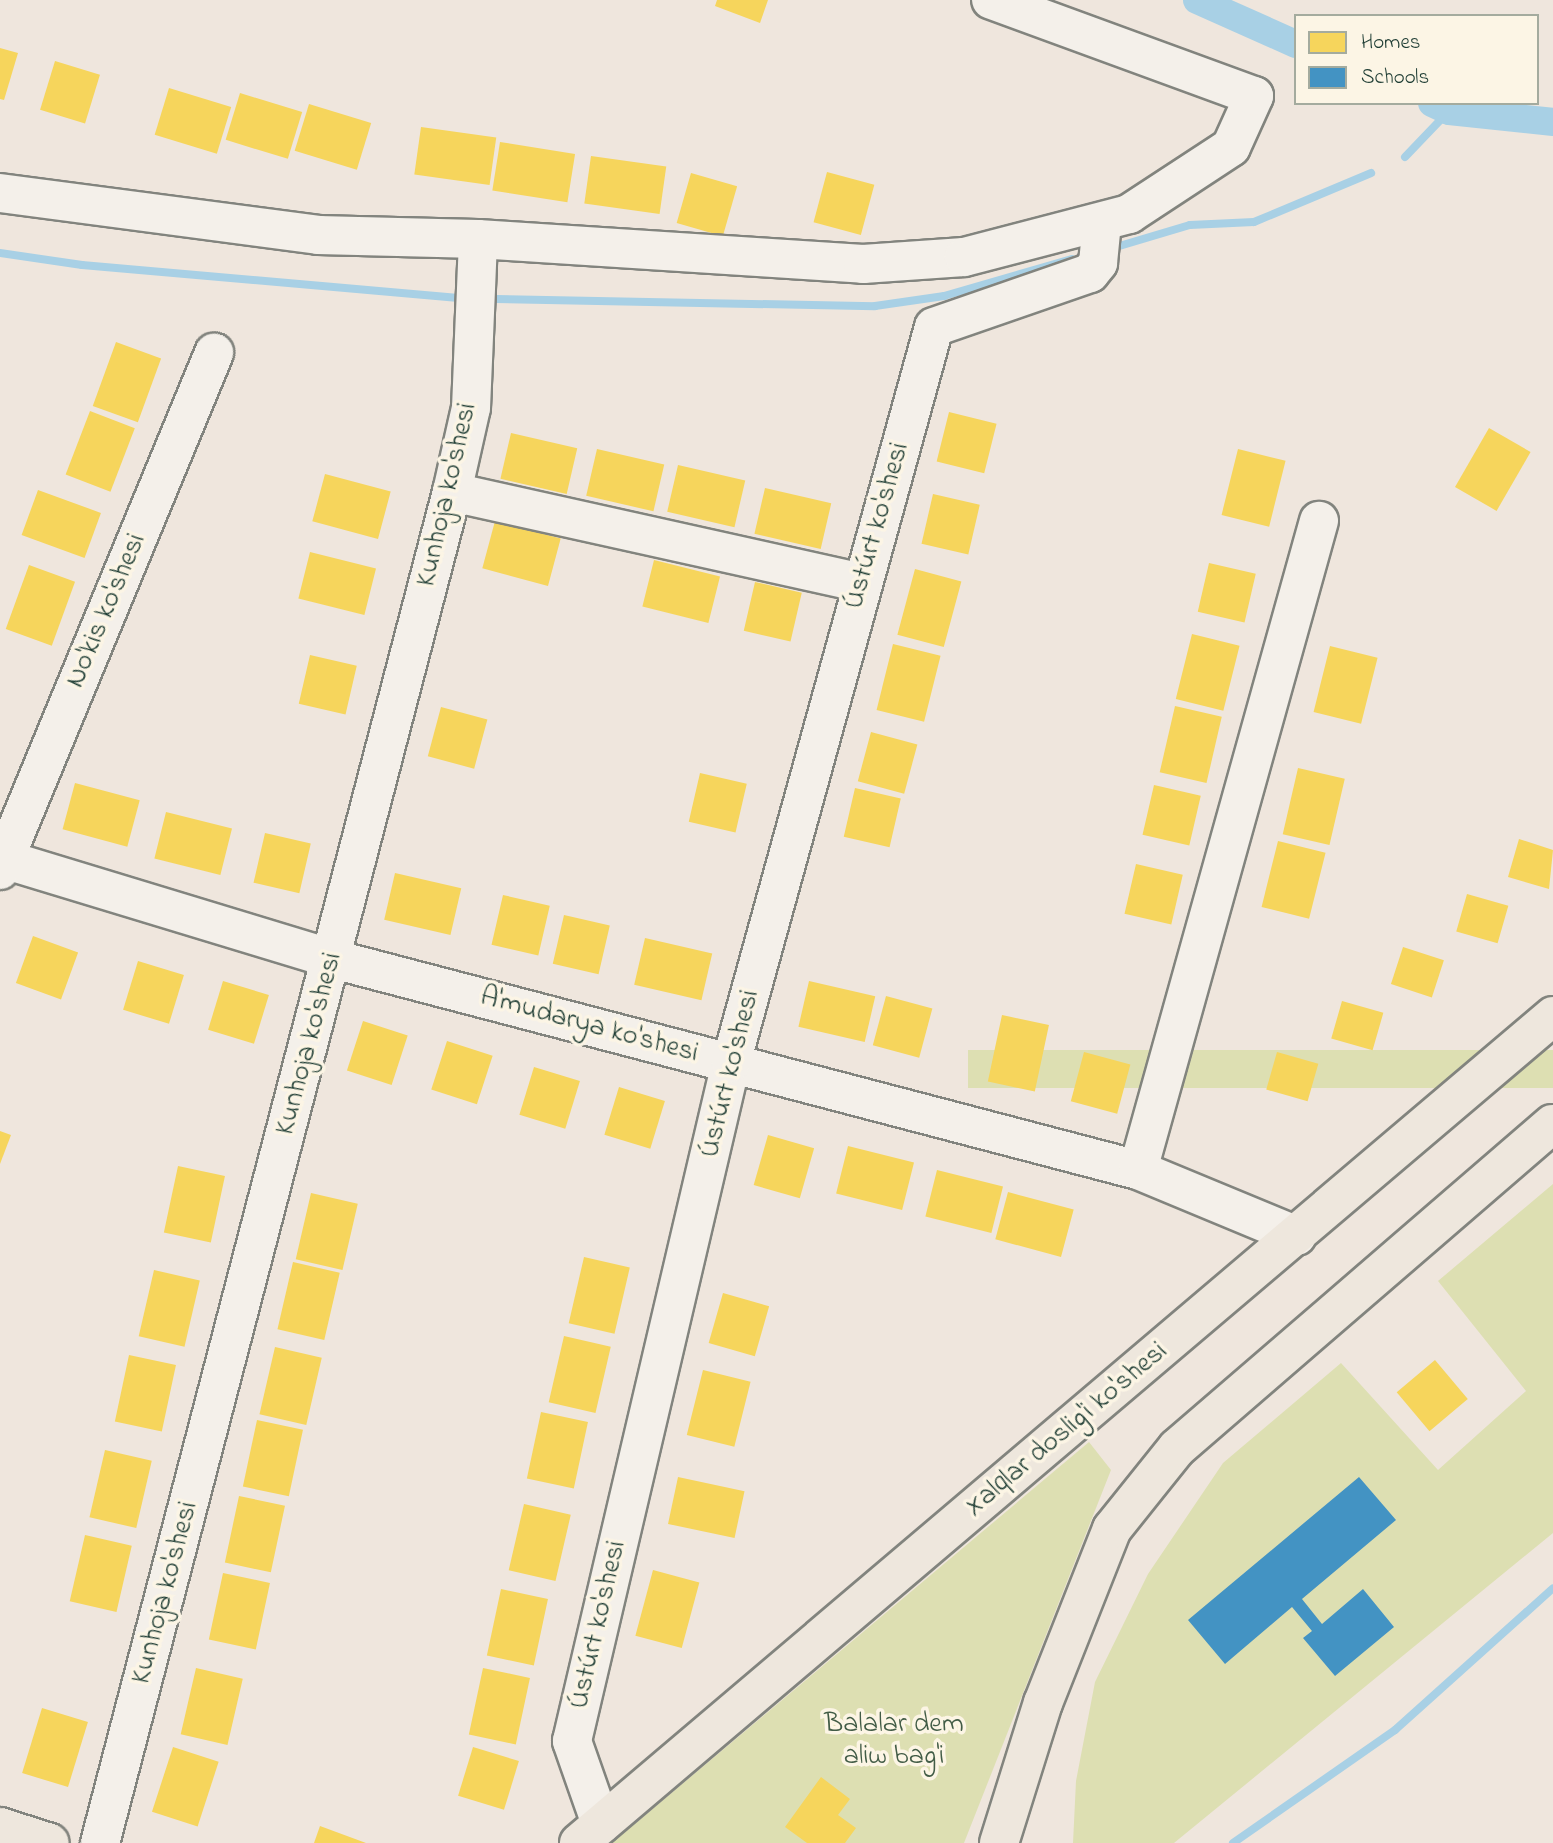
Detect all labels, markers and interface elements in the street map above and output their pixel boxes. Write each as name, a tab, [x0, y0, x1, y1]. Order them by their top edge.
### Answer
legend	[1294, 14, 1539, 105]
text: Homes	[1361, 28, 1421, 58]
text: Schools	[1361, 63, 1429, 93]
street label: Kunhoja ko'shesi	[411, 400, 485, 590]
street label: Ústúrt ko'shesi	[838, 439, 918, 613]
street label: No'kis ko'shesi	[59, 529, 155, 693]
street label: Kunhoja ko'shesi	[270, 949, 350, 1139]
street label: A'mudarya ko'shesi	[476, 981, 702, 1071]
street label: Ústúrt ko'shesi	[694, 987, 768, 1161]
street label: Xalqlar doslig'i ko'shesi	[959, 1335, 1175, 1525]
street label: Kunhoja ko'shesi	[126, 1498, 206, 1688]
street label: Ústúrt ko'shesi	[563, 1538, 635, 1712]
park label: Balalar dem aliw bag'i	[824, 1708, 964, 1774]

